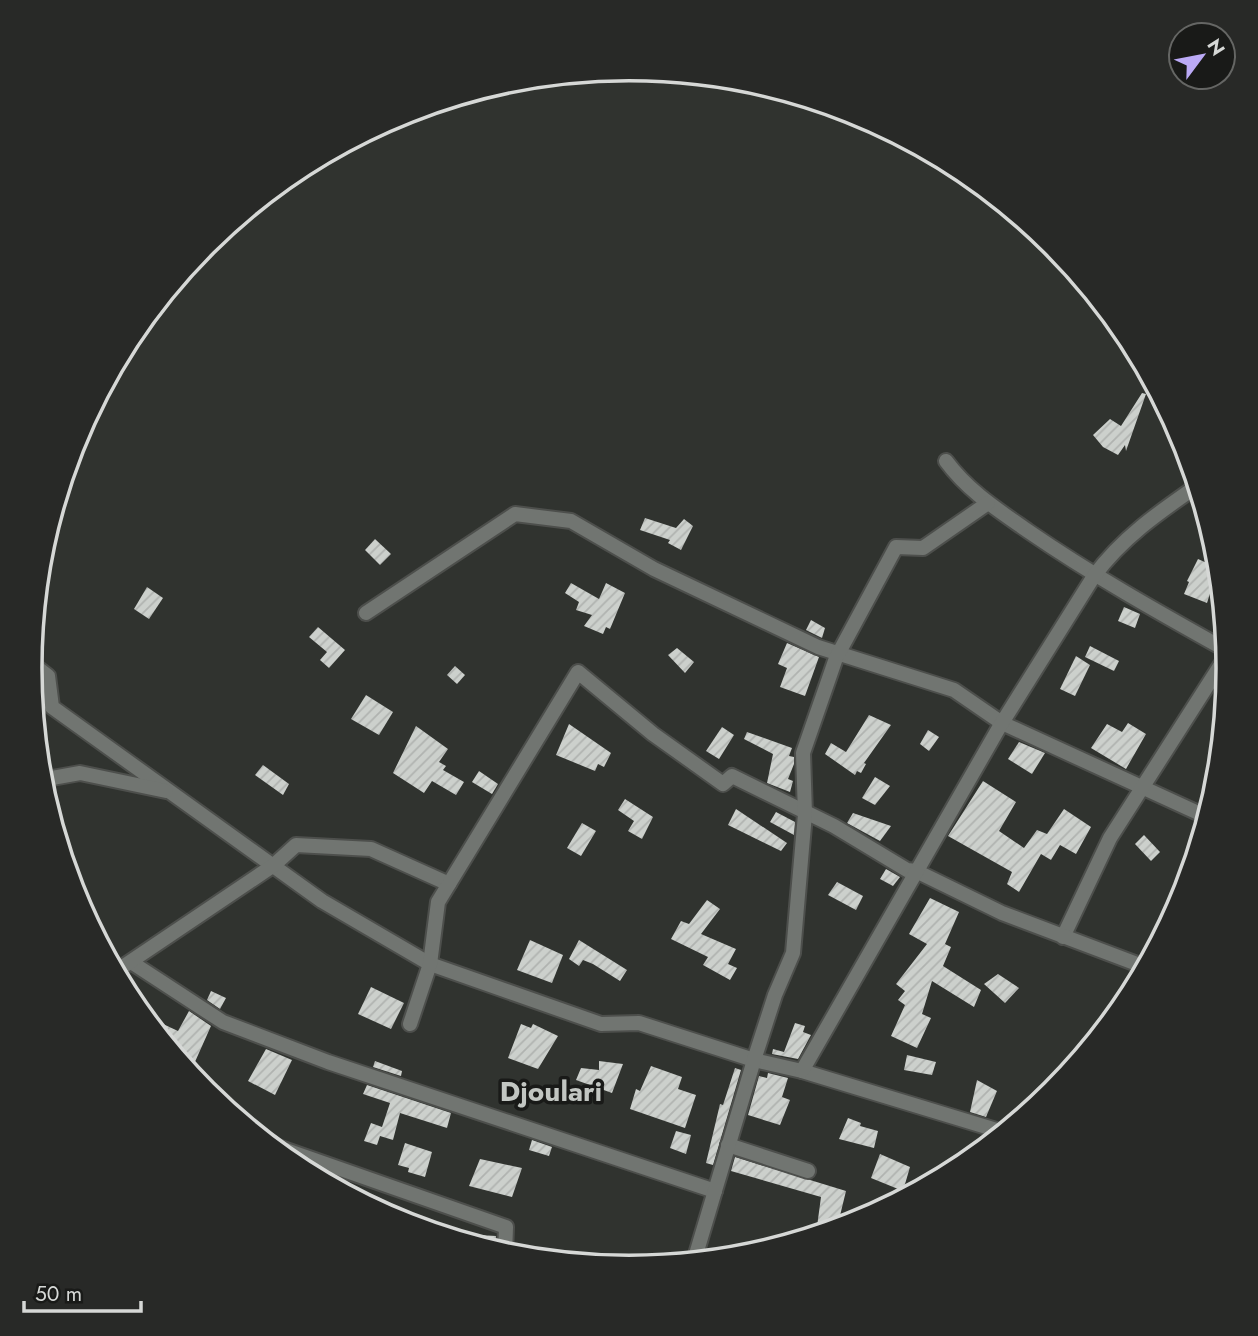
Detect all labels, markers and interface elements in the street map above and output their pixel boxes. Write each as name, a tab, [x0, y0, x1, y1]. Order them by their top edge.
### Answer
north arrow	[1167, 21, 1237, 91]
text: N	[1201, 34, 1231, 61]
district label: Djoulari	[500, 1071, 602, 1112]
scale bar	[24, 1270, 142, 1314]
text: 50 m	[35, 1279, 82, 1309]

